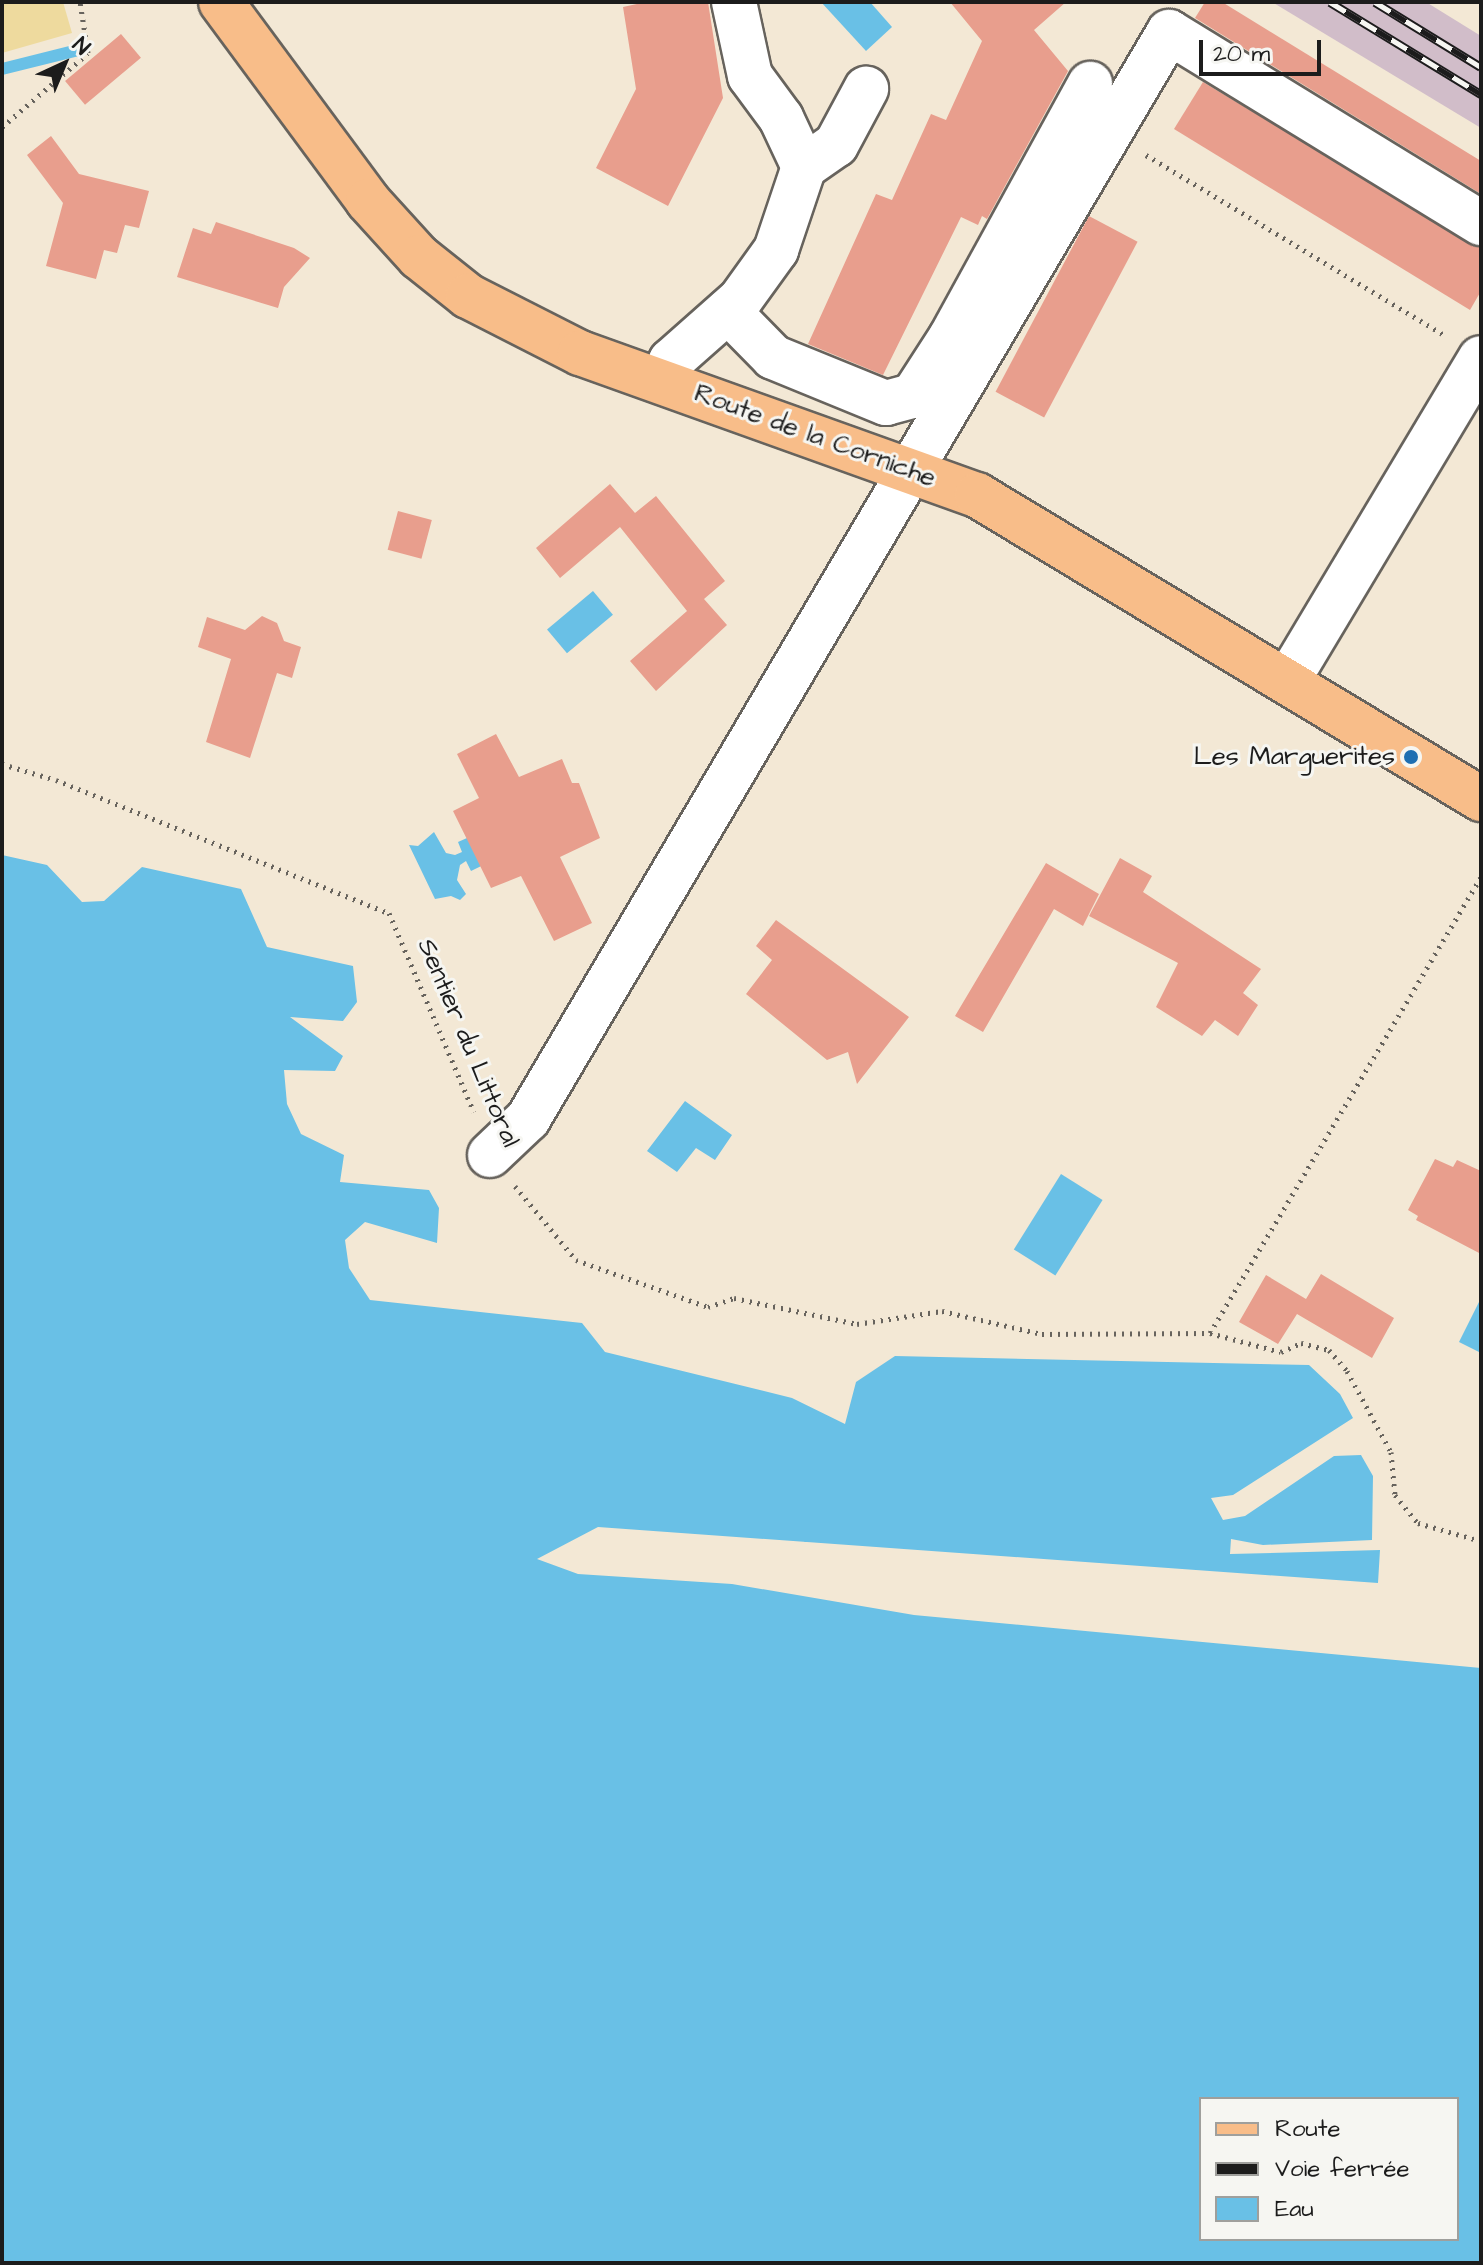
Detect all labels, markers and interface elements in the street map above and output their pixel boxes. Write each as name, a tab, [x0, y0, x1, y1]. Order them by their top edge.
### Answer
north arrow	[24, 24, 104, 104]
scale bar	[1203, 24, 1325, 74]
text: N	[65, 30, 97, 62]
text: 20 m	[1213, 37, 1270, 71]
street label: Route de la Corniche	[690, 378, 940, 494]
place label: Les Marguerites	[1194, 741, 1395, 773]
marker: Les Marguerites	[1402, 748, 1420, 766]
street label: Sentier du Littoral	[410, 934, 526, 1152]
legend	[1199, 2097, 1459, 2241]
text: Route	[1275, 2112, 1340, 2146]
text: Voie ferrée	[1275, 2152, 1409, 2186]
text: Eau	[1275, 2192, 1314, 2226]

